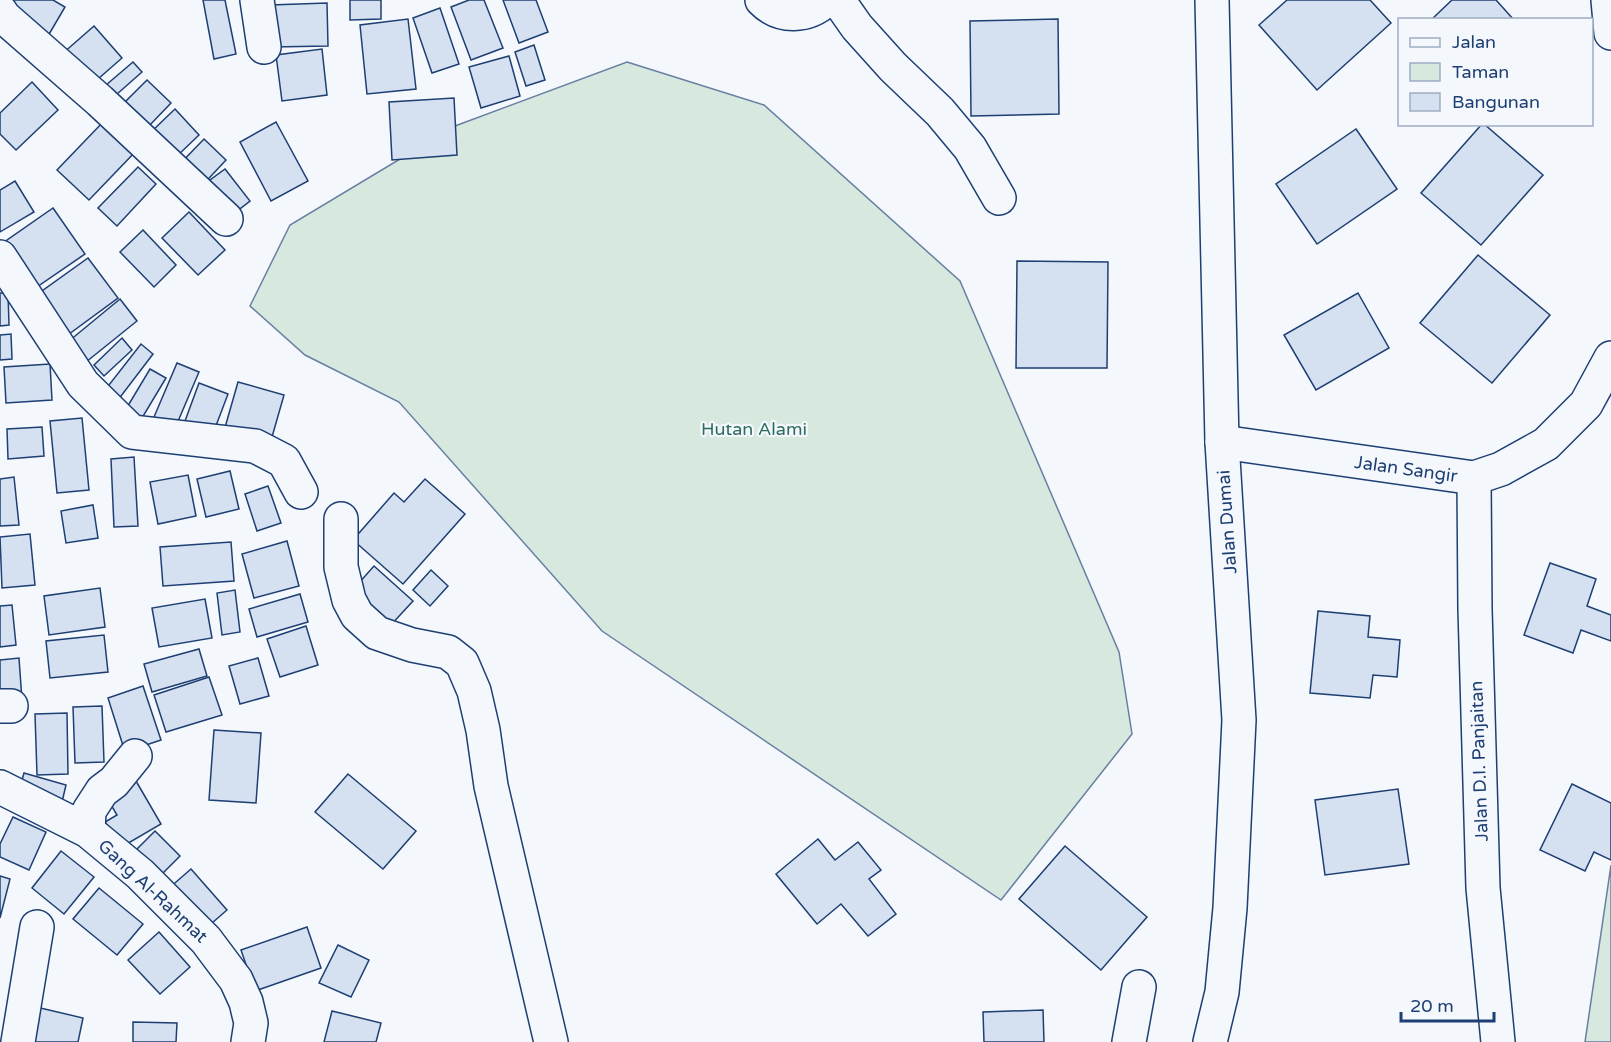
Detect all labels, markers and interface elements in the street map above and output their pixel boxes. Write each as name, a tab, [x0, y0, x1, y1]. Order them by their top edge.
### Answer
legend	[1398, 18, 1593, 126]
text: Jalan	[1452, 31, 1496, 53]
text: Taman	[1452, 61, 1509, 83]
text: Bangunan	[1452, 91, 1540, 113]
park label: Hutan Alami	[701, 418, 807, 440]
street label: Jalan Sangir	[1353, 451, 1459, 487]
street label: Jalan Dumai	[1212, 469, 1242, 575]
street label: Jalan D.I. Panjaitan	[1465, 680, 1493, 842]
street label: Gang Al-Rahmat	[94, 835, 213, 948]
scale bar	[1401, 985, 1494, 1023]
text: 20 m	[1410, 995, 1454, 1017]

